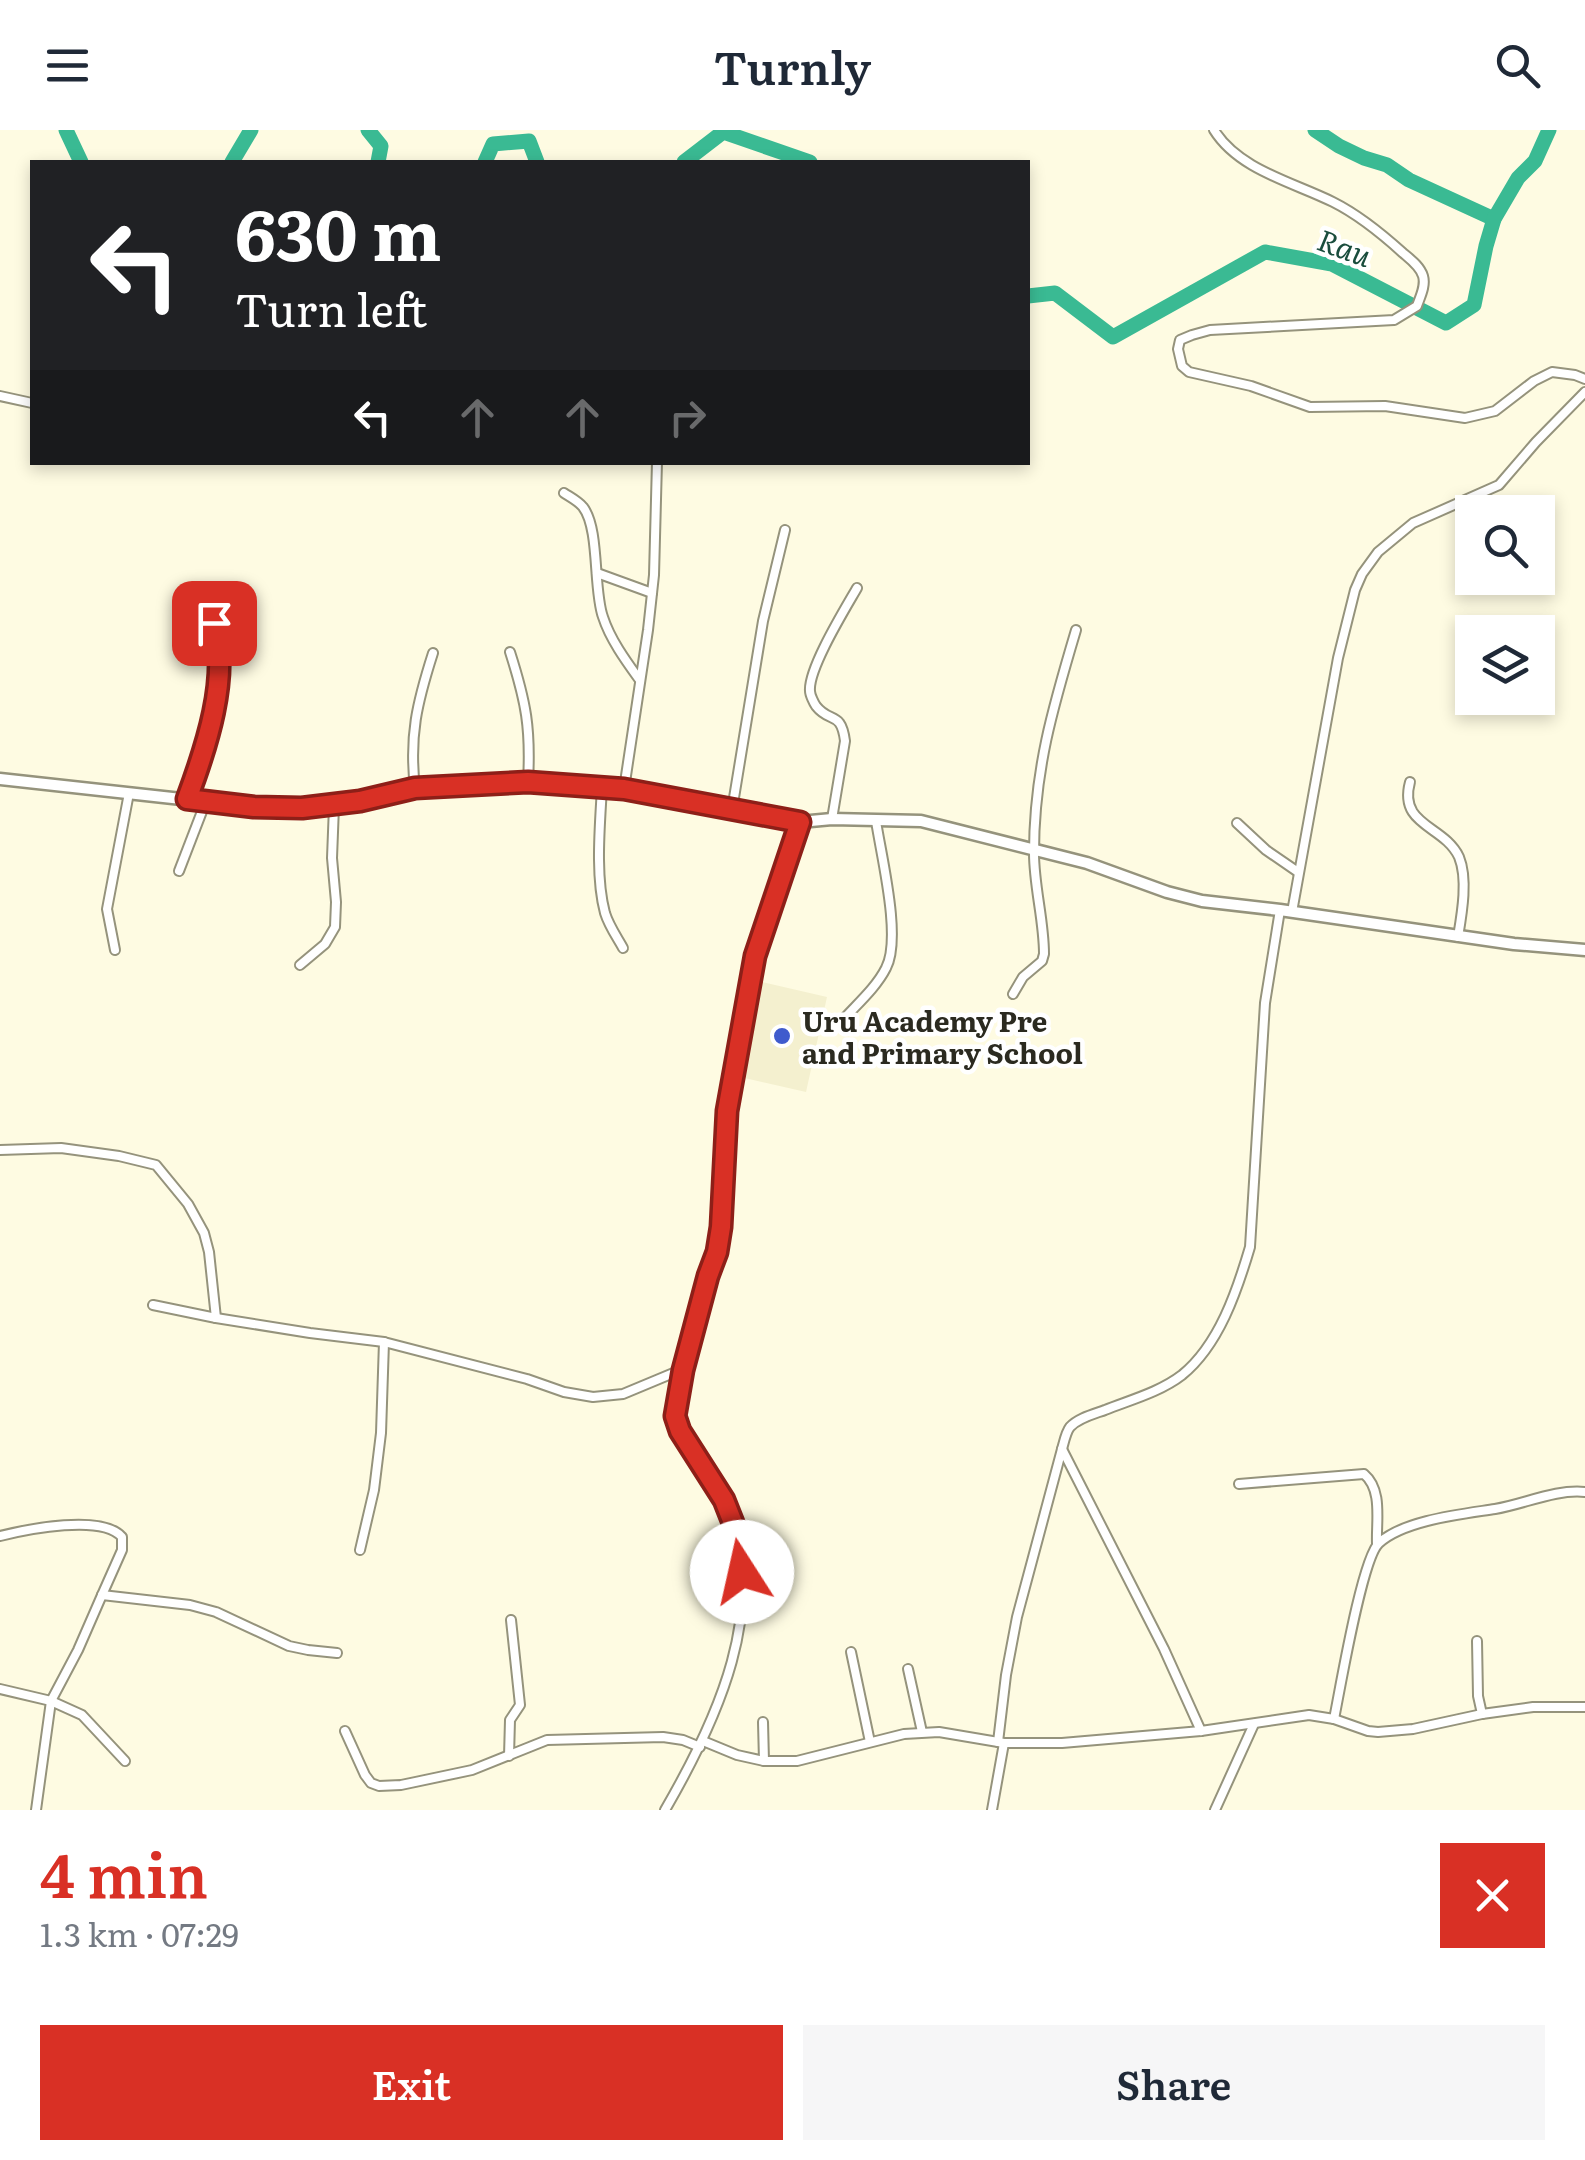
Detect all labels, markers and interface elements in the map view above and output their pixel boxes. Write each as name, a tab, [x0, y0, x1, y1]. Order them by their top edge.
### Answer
text: Turnly	[714, 32, 871, 99]
icon: menu	[40, 38, 95, 93]
icon: search	[1490, 38, 1545, 93]
text: 630 m	[235, 179, 442, 283]
icon: left	[70, 200, 200, 330]
water label: Rau	[1312, 216, 1378, 276]
text: Turn left	[235, 274, 427, 341]
icon: left	[345, 390, 400, 445]
icon: ahead	[450, 390, 505, 445]
icon: ahead	[555, 390, 610, 445]
icon: right	[660, 390, 715, 445]
map controls	[1455, 495, 1555, 715]
button: search	[1455, 495, 1555, 595]
pin	[172, 581, 257, 666]
icon: arrive	[187, 596, 242, 651]
button: layers	[1455, 615, 1555, 715]
place label: Uru Academy Pre and Primary School	[802, 999, 1083, 1073]
marker: Uru Academy Pre and Primary School	[771, 1025, 793, 1047]
position arrow	[690, 1520, 794, 1624]
text: 4 min	[40, 1827, 208, 1916]
button: close	[1440, 1843, 1545, 1948]
text: 1.3 km · 07:29	[40, 1909, 239, 1957]
button: Exit	[40, 2025, 783, 2140]
button: Share	[803, 2025, 1545, 2140]

